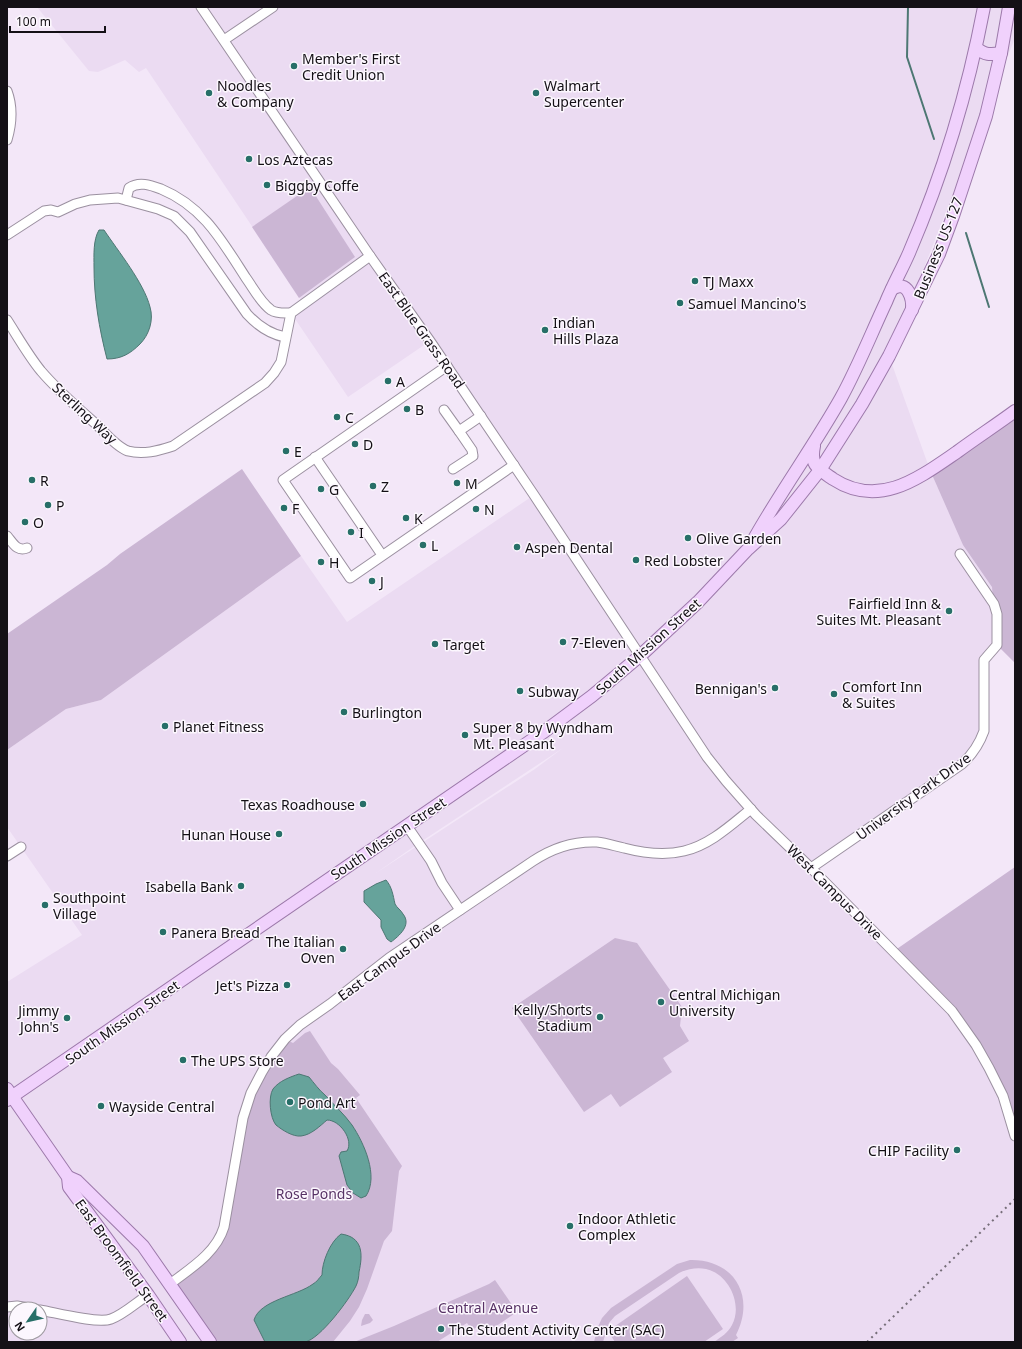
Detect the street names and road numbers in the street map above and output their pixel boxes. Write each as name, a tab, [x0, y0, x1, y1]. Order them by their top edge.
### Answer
street label: Business US-127	[909, 194, 967, 302]
street label: East Blue Grass Road	[375, 268, 469, 392]
street label: Sterling Way	[48, 378, 122, 449]
street label: South Mission Street	[591, 594, 705, 698]
street label: University Park Drive	[852, 748, 974, 844]
street label: South Mission Street	[327, 792, 449, 884]
street label: West Campus Drive	[783, 840, 887, 944]
street label: East Campus Drive	[334, 917, 444, 1005]
street label: South Mission Street	[61, 975, 183, 1069]
street label: East Broomfield Street	[71, 1195, 173, 1325]

